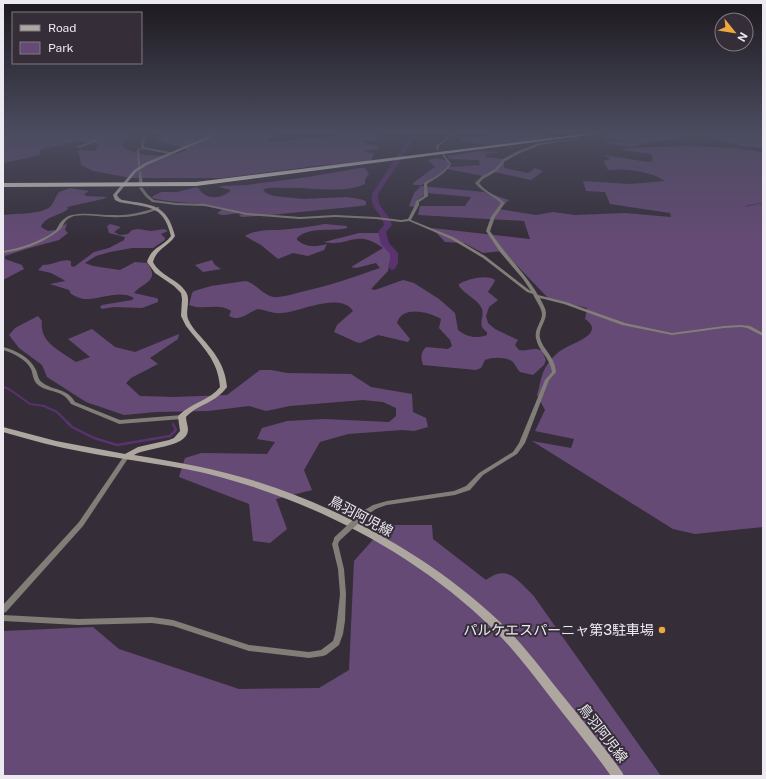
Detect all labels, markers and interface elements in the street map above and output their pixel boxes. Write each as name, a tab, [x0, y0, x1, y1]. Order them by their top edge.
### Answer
legend	[12, 12, 142, 64]
north arrow	[714, 12, 754, 52]
text: Road	[48, 21, 76, 35]
text: N	[735, 30, 750, 44]
text: Park	[48, 41, 74, 55]
street label: 鳥羽阿児線	[326, 493, 396, 539]
place label: パルケエスパーニャ第3駐車場	[463, 622, 654, 638]
marker: パルケエスパーニャ第3駐車場	[657, 625, 667, 635]
street label: 鳥羽阿児線	[575, 700, 631, 766]

